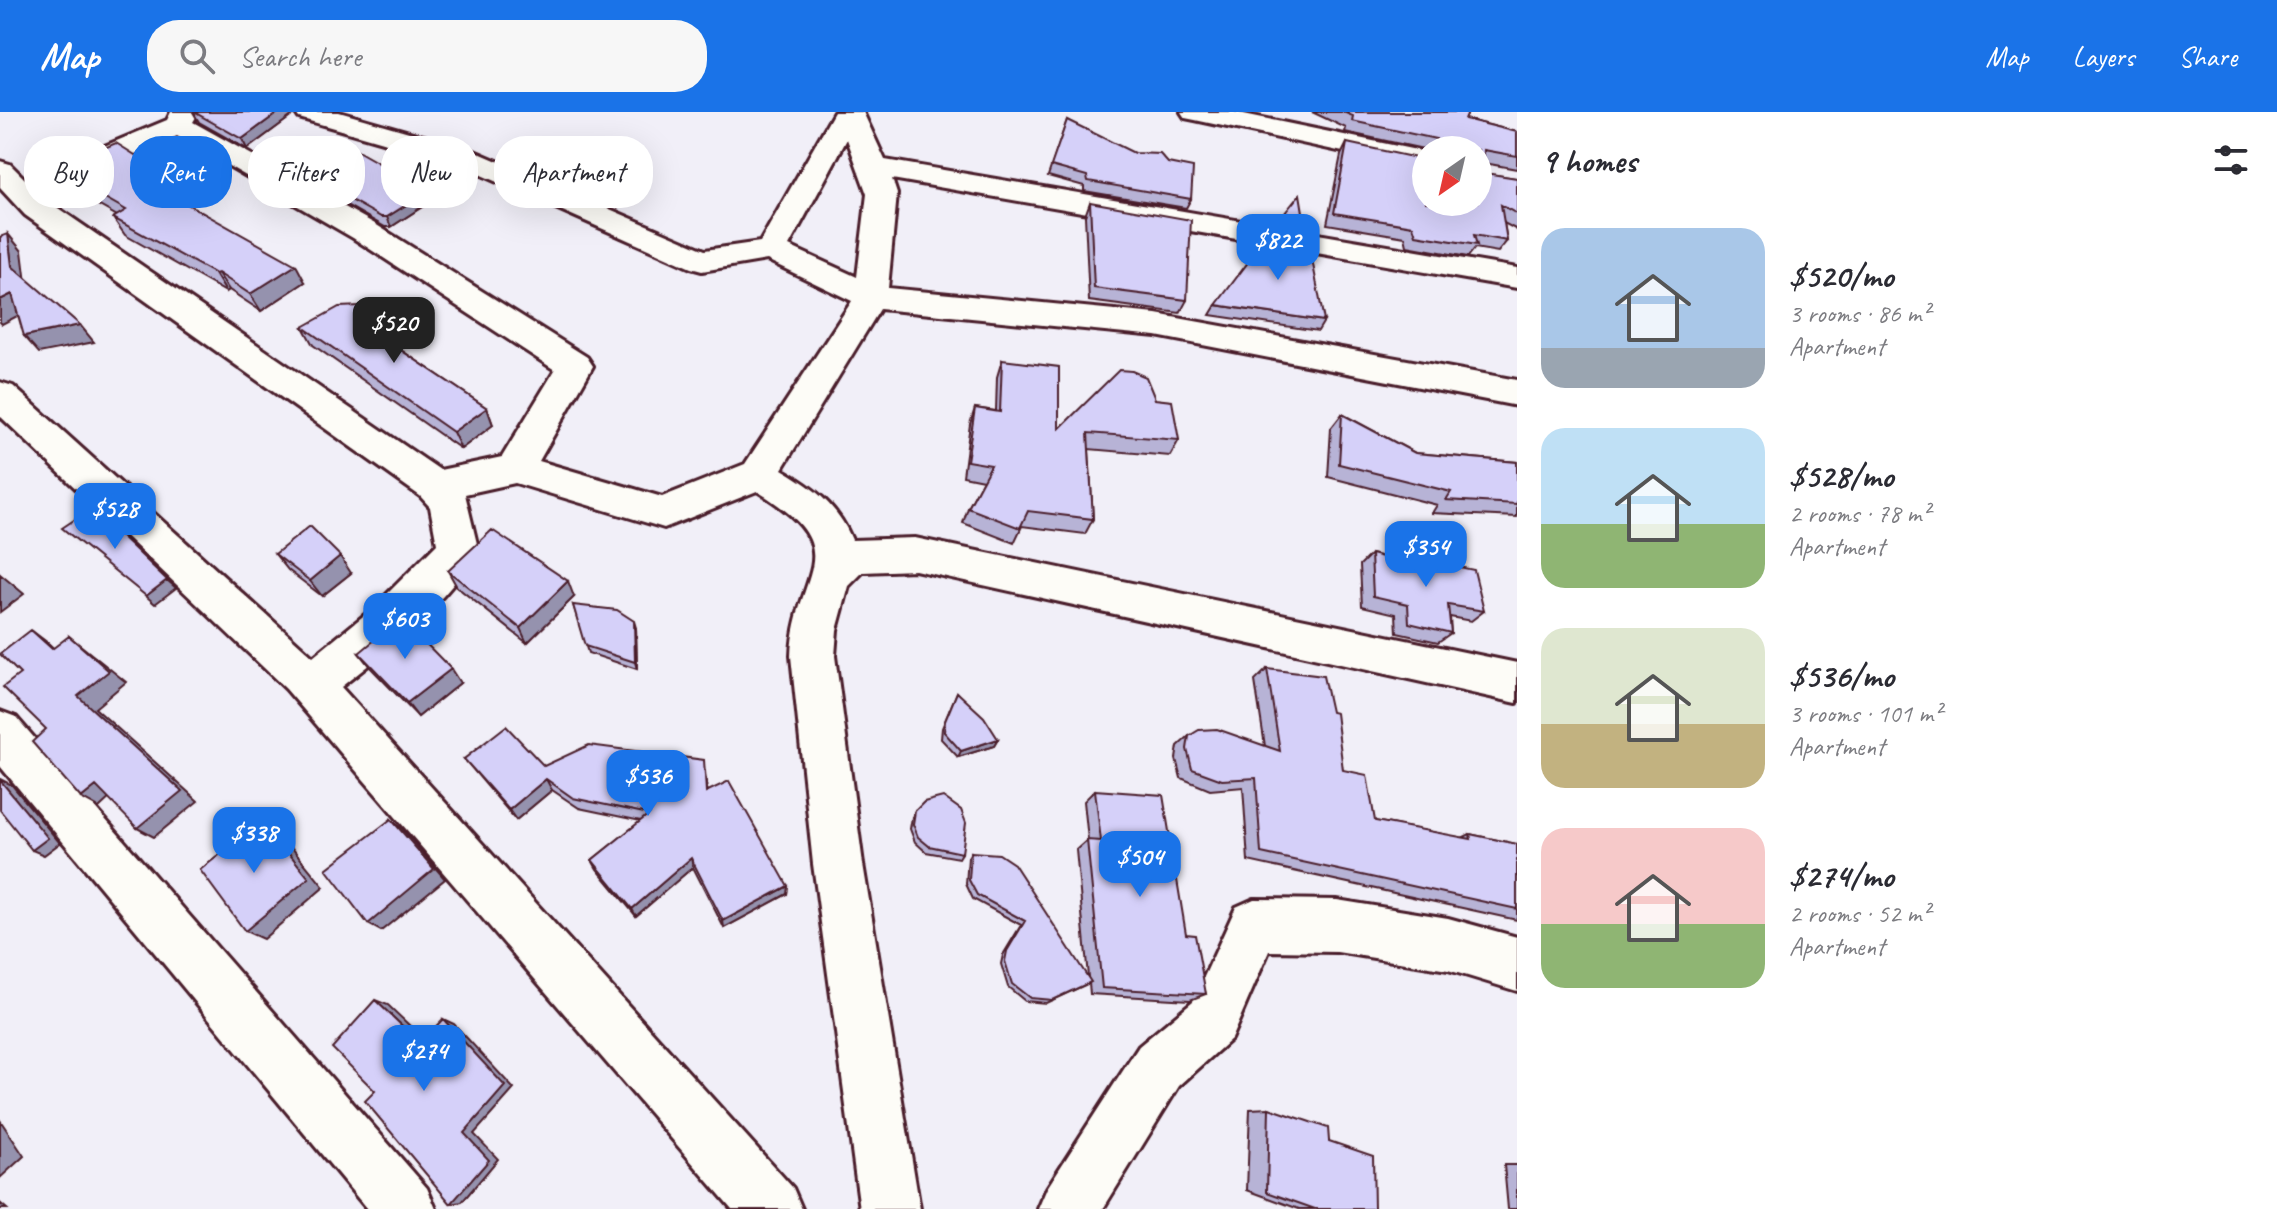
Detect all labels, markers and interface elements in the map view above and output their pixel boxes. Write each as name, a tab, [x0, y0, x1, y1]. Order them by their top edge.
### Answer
search box	[147, 20, 707, 92]
text: Map	[40, 33, 99, 80]
icon: search	[175, 34, 219, 78]
text: Search here	[239, 37, 361, 75]
text: Map	[1986, 39, 2029, 74]
text: Layers	[2073, 39, 2134, 74]
text: Share	[2178, 39, 2237, 74]
chip: Buy	[24, 136, 114, 208]
chip: Rent	[130, 136, 232, 208]
chip: Filters	[248, 136, 365, 208]
chip: New	[381, 136, 478, 208]
chip: Apartment	[494, 136, 653, 208]
north arrow	[1412, 136, 1492, 216]
map controls	[1412, 136, 1492, 216]
icon: filters	[2209, 138, 2253, 182]
text: 9 homes	[1541, 139, 1637, 182]
pin: $822	[1231, 214, 1325, 282]
text: $822	[1255, 223, 1301, 256]
text: $520/mo	[1789, 254, 1893, 297]
icon: home	[1605, 260, 1701, 356]
pin: $520	[347, 297, 441, 365]
text: 3 rooms · 86 m²	[1789, 297, 1930, 330]
text: $520	[371, 306, 417, 339]
text: Apartment	[1789, 330, 1885, 363]
text: $528/mo	[1789, 454, 1893, 497]
icon: home	[1605, 460, 1701, 556]
pin: $528	[68, 483, 162, 551]
text: $528	[92, 492, 138, 525]
text: 2 rooms · 78 m²	[1789, 497, 1930, 530]
pin: $354	[1379, 521, 1473, 589]
text: $354	[1403, 530, 1449, 563]
text: Apartment	[1789, 530, 1885, 563]
pin: $603	[358, 593, 452, 661]
text: $603	[381, 602, 429, 635]
text: $536/mo	[1789, 654, 1894, 697]
icon: home	[1605, 660, 1701, 756]
text: 3 rooms · 101 m²	[1789, 697, 1941, 730]
text: Apartment	[1789, 730, 1885, 763]
pin: $536	[601, 750, 695, 818]
text: $536	[625, 759, 671, 792]
pin: $338	[207, 807, 301, 875]
text: $338	[231, 816, 277, 849]
pin: $504	[1093, 831, 1187, 899]
text: $504	[1117, 840, 1163, 873]
text: $274/mo	[1789, 854, 1894, 897]
icon: home	[1605, 860, 1701, 956]
text: 2 rooms · 52 m²	[1789, 897, 1930, 930]
text: Apartment	[1789, 930, 1885, 963]
pin: $274	[377, 1025, 471, 1093]
text: $274	[401, 1034, 447, 1067]

